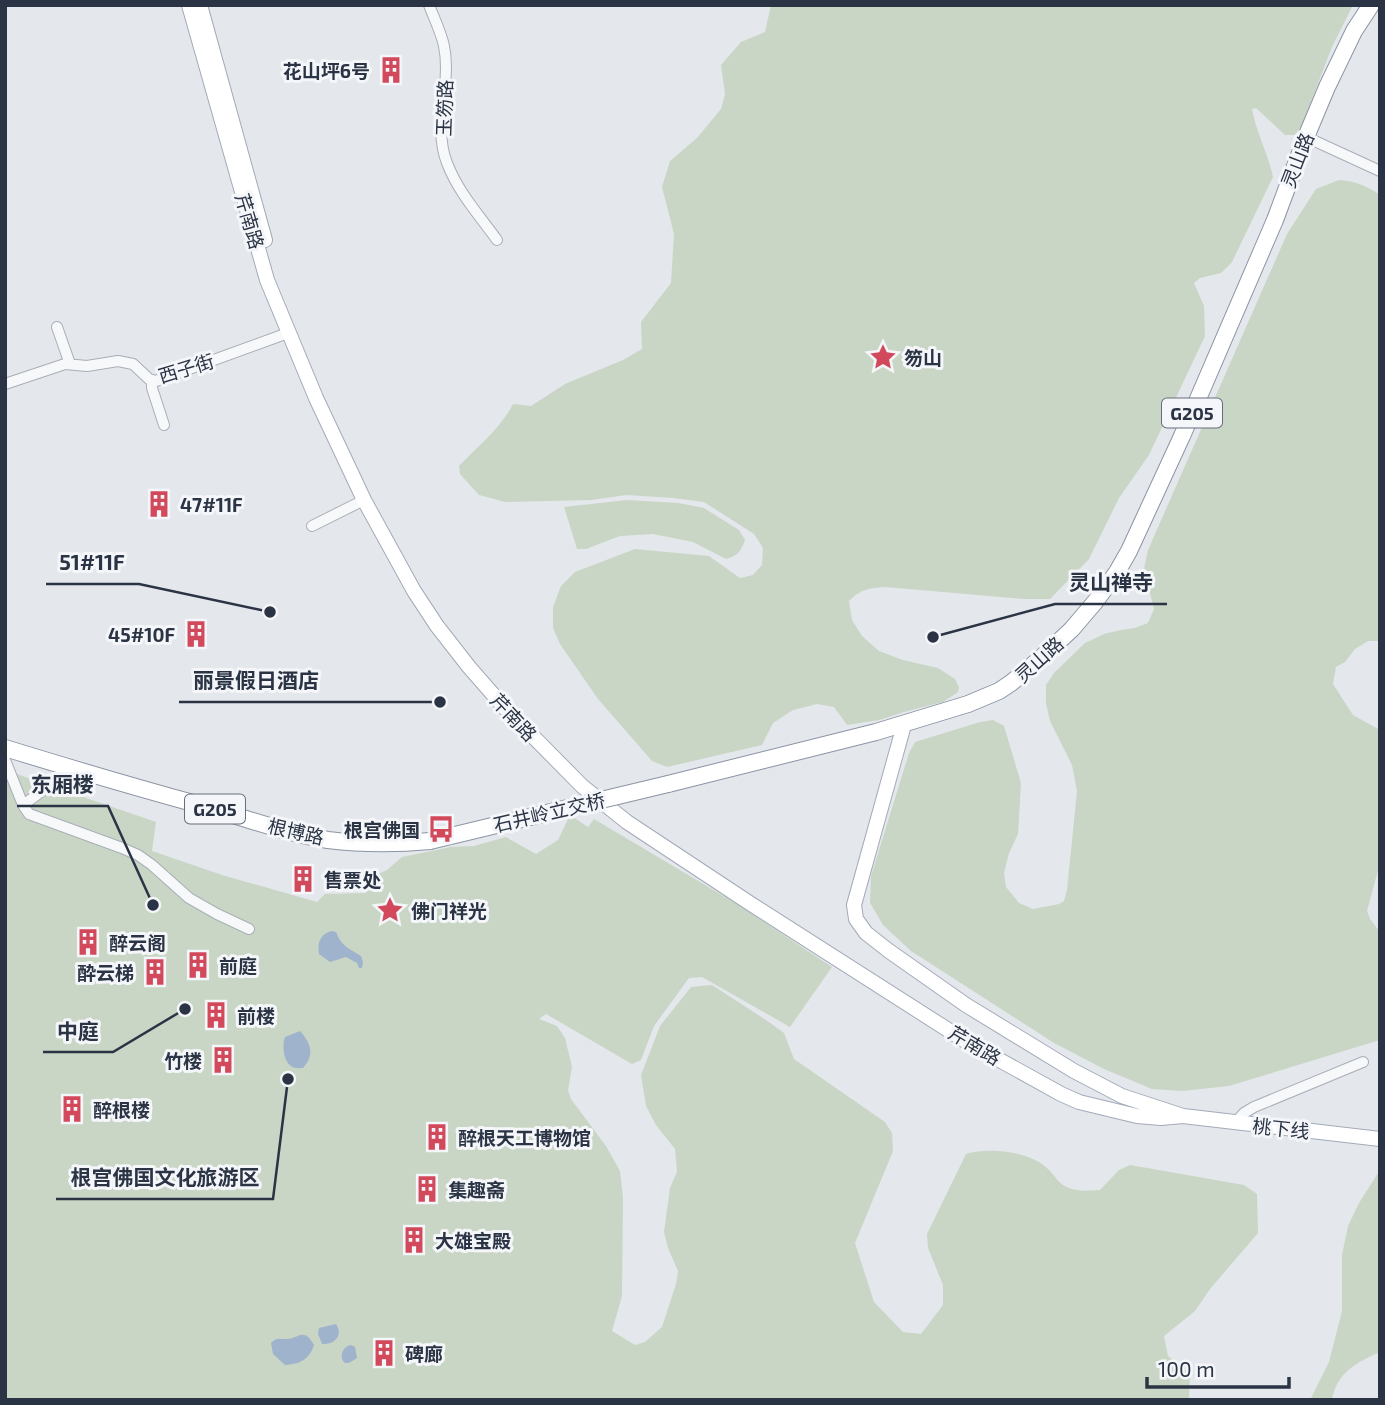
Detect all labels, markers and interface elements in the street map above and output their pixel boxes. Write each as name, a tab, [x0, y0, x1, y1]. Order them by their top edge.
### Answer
building icon: 花山坪6号	[376, 55, 406, 85]
place label: 花山坪6号	[283, 59, 370, 82]
street label: 玉笏路	[432, 79, 456, 137]
street label: 灵山路	[1276, 129, 1318, 191]
street label: 芹南路	[231, 190, 269, 252]
place icon: 笏山	[868, 342, 898, 372]
place label: 笏山	[904, 346, 942, 369]
street label: 西子街	[155, 349, 217, 387]
road number: G205	[1162, 398, 1222, 428]
building icon: 47#11F	[144, 489, 174, 519]
place label: 47#11F	[180, 493, 243, 516]
callout: 51#11F	[46, 542, 139, 584]
text: 51#11F	[59, 549, 125, 574]
callout: 灵山禅寺	[1055, 562, 1167, 604]
text: 灵山禅寺	[1069, 569, 1153, 594]
building icon: 45#10F	[181, 619, 211, 649]
place label: 45#10F	[108, 623, 175, 646]
street label: 灵山路	[1010, 631, 1068, 687]
callout: 丽景假日酒店	[179, 660, 333, 702]
text: 丽景假日酒店	[193, 667, 319, 692]
street label: 芹南路	[486, 688, 542, 746]
callout: 东厢楼	[17, 764, 108, 806]
text: 东厢楼	[31, 771, 94, 796]
street label: 石井岭立交桥	[491, 788, 607, 836]
road number: G205	[185, 794, 245, 824]
street label: 根博路	[266, 813, 326, 849]
bus stop icon: 根宫佛国	[426, 814, 456, 844]
place label: 根宫佛国	[344, 818, 420, 841]
building icon: 售票处	[288, 864, 318, 894]
place label: 售票处	[324, 868, 381, 891]
place icon: 佛门祥光	[375, 895, 405, 925]
place label: 佛门祥光	[411, 899, 487, 922]
building icon: 醉云阁	[73, 927, 103, 957]
place label: 醉云阁	[109, 931, 166, 954]
building icon: 前庭	[183, 950, 213, 980]
place label: 前庭	[219, 954, 257, 977]
building icon: 酔云梯	[140, 957, 170, 987]
place label: 酔云梯	[77, 961, 134, 984]
building icon: 前楼	[201, 1000, 231, 1030]
place label: 前楼	[237, 1004, 275, 1027]
callout: 中庭	[43, 1010, 113, 1052]
text: 中庭	[57, 1018, 99, 1043]
street label: 芹南路	[945, 1020, 1005, 1070]
building icon: 竹楼	[208, 1045, 238, 1075]
place label: 竹楼	[164, 1049, 202, 1072]
building icon: 醉根楼	[57, 1094, 87, 1124]
place label: 醉根楼	[93, 1098, 150, 1121]
street label: 桃下线	[1251, 1114, 1311, 1142]
building icon: 醉根天工博物馆	[422, 1122, 452, 1152]
place label: 醉根天工博物馆	[458, 1126, 591, 1149]
callout: 根宫佛国文化旅游区	[56, 1157, 273, 1199]
text: 根宫佛国文化旅游区	[71, 1164, 260, 1189]
building icon: 集趣斋	[412, 1174, 442, 1204]
place label: 集趣斋	[448, 1178, 505, 1201]
building icon: 大雄宝殿	[399, 1225, 429, 1255]
place label: 大雄宝殿	[435, 1229, 511, 1252]
building icon: 碑廊	[369, 1338, 399, 1368]
place label: 碑廊	[405, 1342, 443, 1365]
scale bar	[1147, 1346, 1289, 1390]
text: 100 m	[1158, 1356, 1215, 1381]

